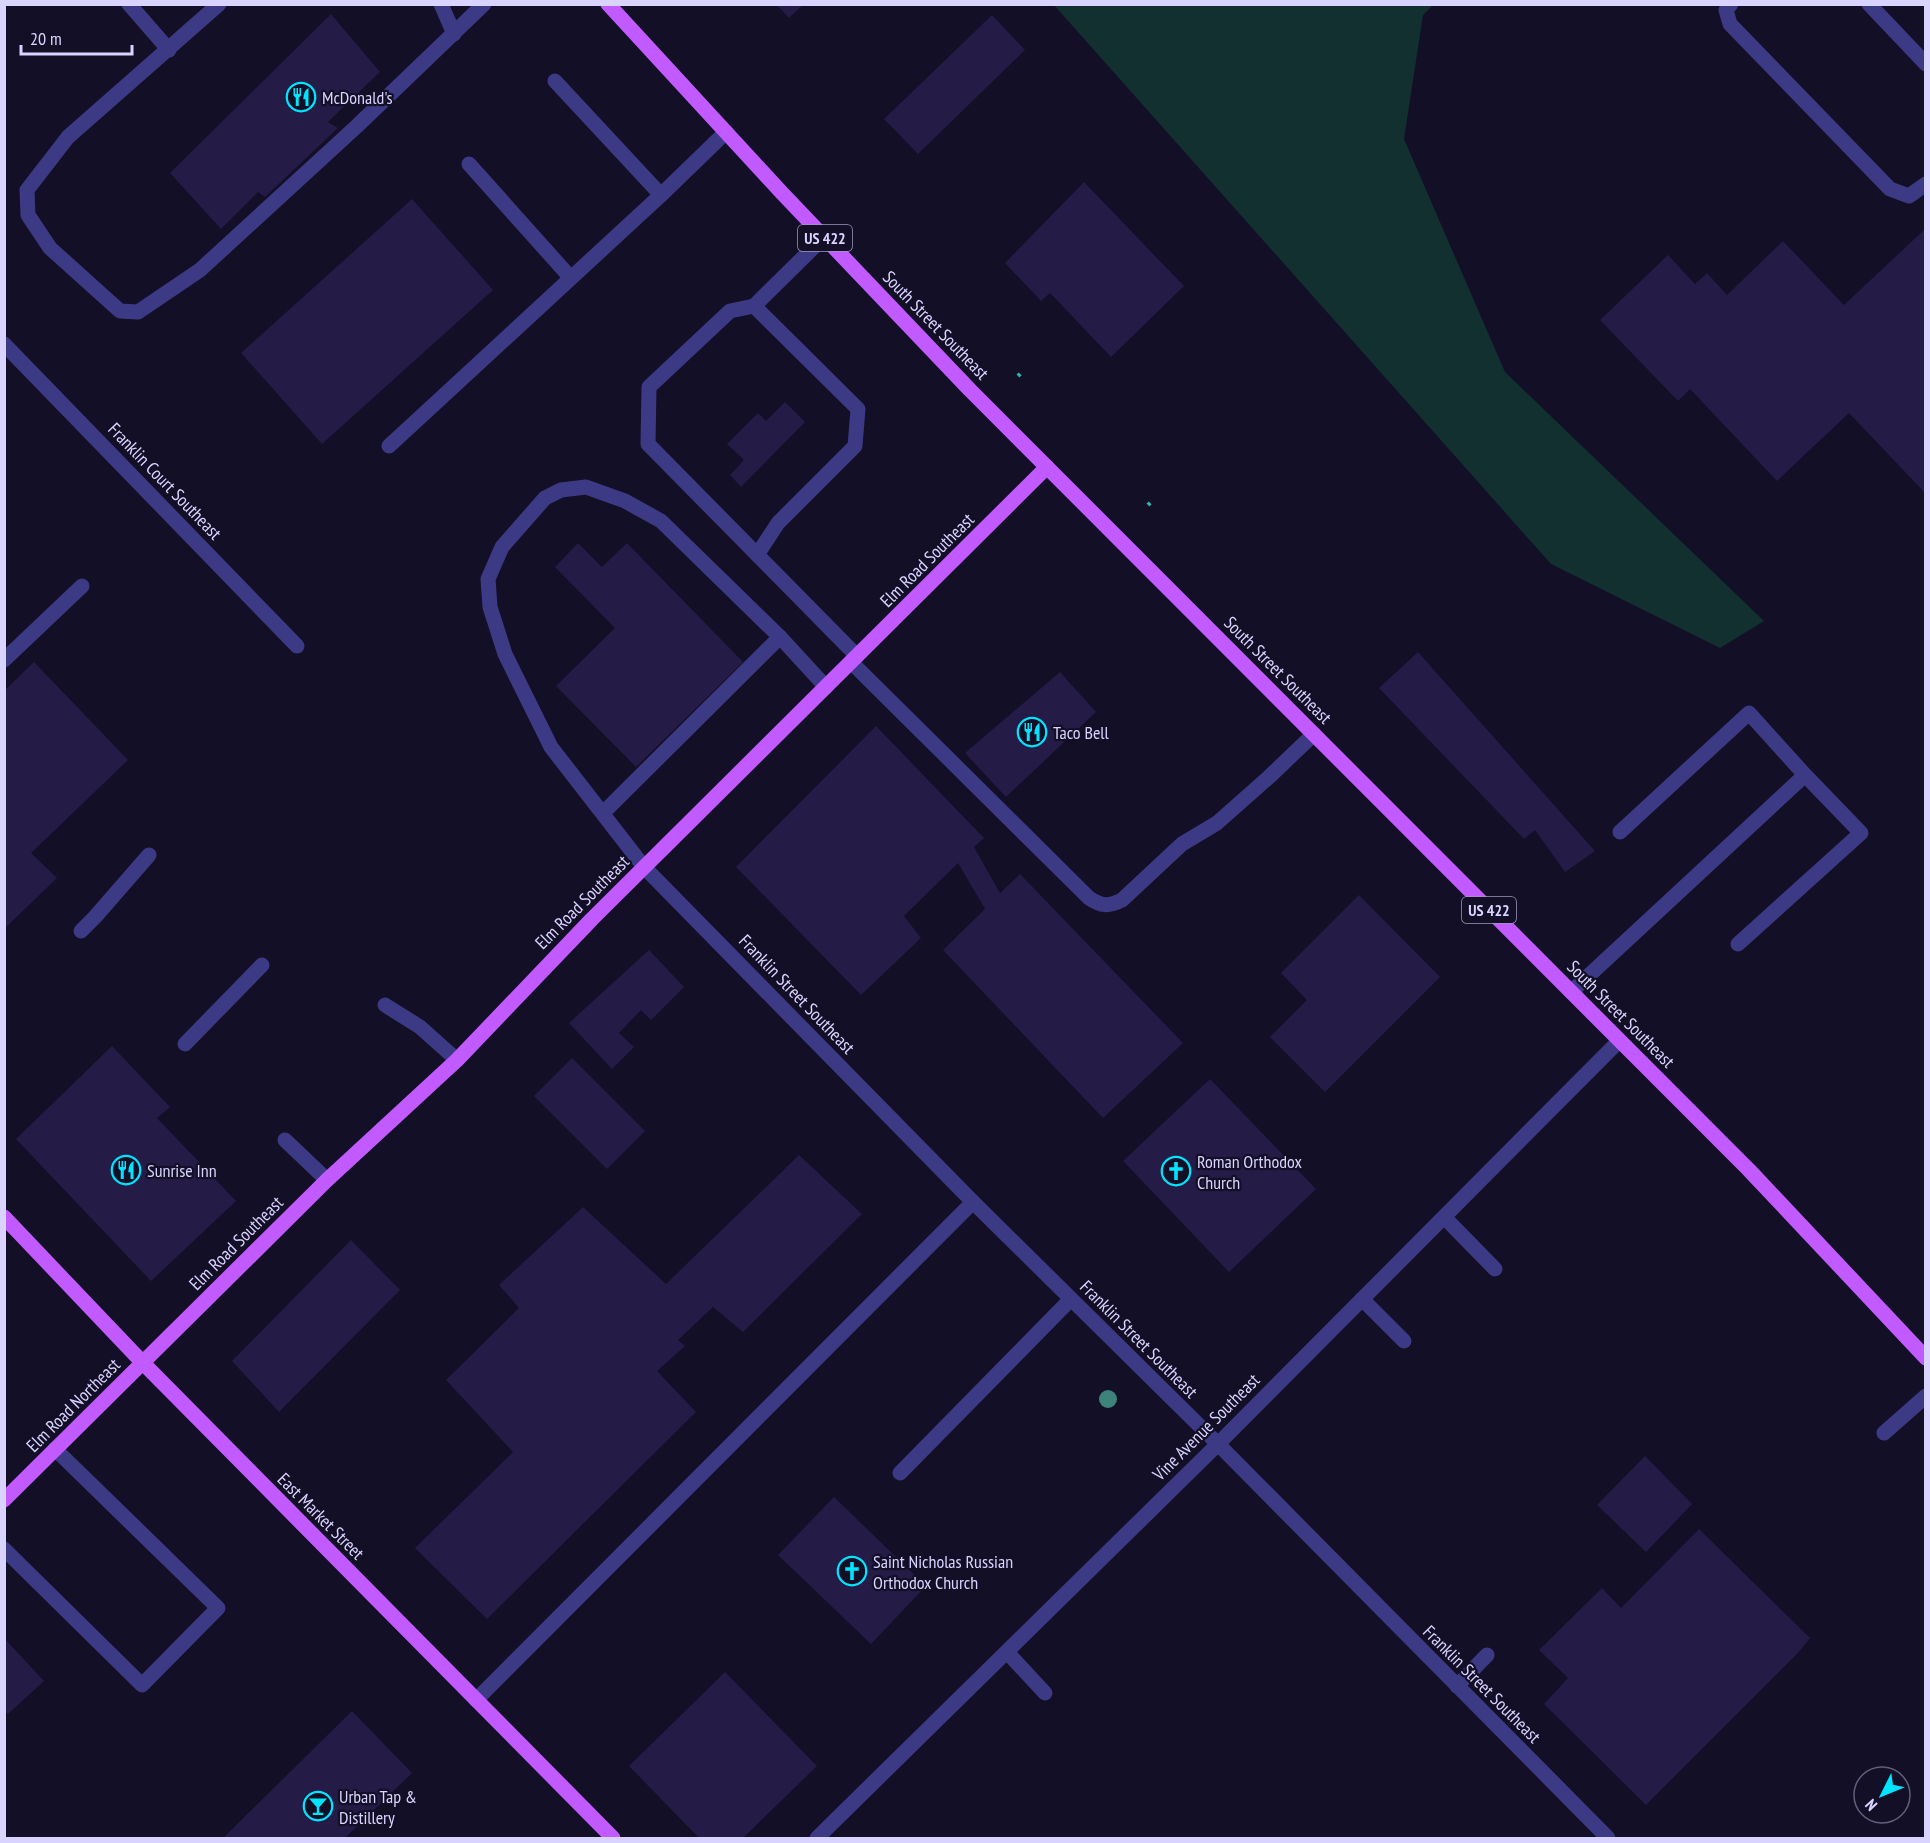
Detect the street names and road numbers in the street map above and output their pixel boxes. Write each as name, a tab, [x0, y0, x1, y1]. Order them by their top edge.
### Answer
road number: US 422	[798, 225, 852, 251]
street label: South Street Southeast	[878, 266, 994, 384]
street label: Franklin Court Southeast	[103, 418, 227, 544]
street label: Elm Road Southeast	[875, 508, 979, 612]
street label: South Street Southeast	[1219, 611, 1337, 729]
street label: Elm Road Southeast	[530, 850, 634, 954]
road number: US 422	[1462, 897, 1516, 923]
street label: Franklin Street Southeast	[734, 929, 860, 1059]
street label: South Street Southeast	[1562, 955, 1680, 1073]
street label: Elm Road Southeast	[184, 1191, 288, 1295]
street label: Franklin Street Southeast	[1075, 1275, 1203, 1403]
street label: Elm Road Northeast	[21, 1353, 125, 1457]
street label: Vine Avenue Southeast	[1147, 1369, 1264, 1486]
street label: East Market Street	[273, 1468, 369, 1564]
street label: Franklin Street Southeast	[1418, 1620, 1546, 1748]

